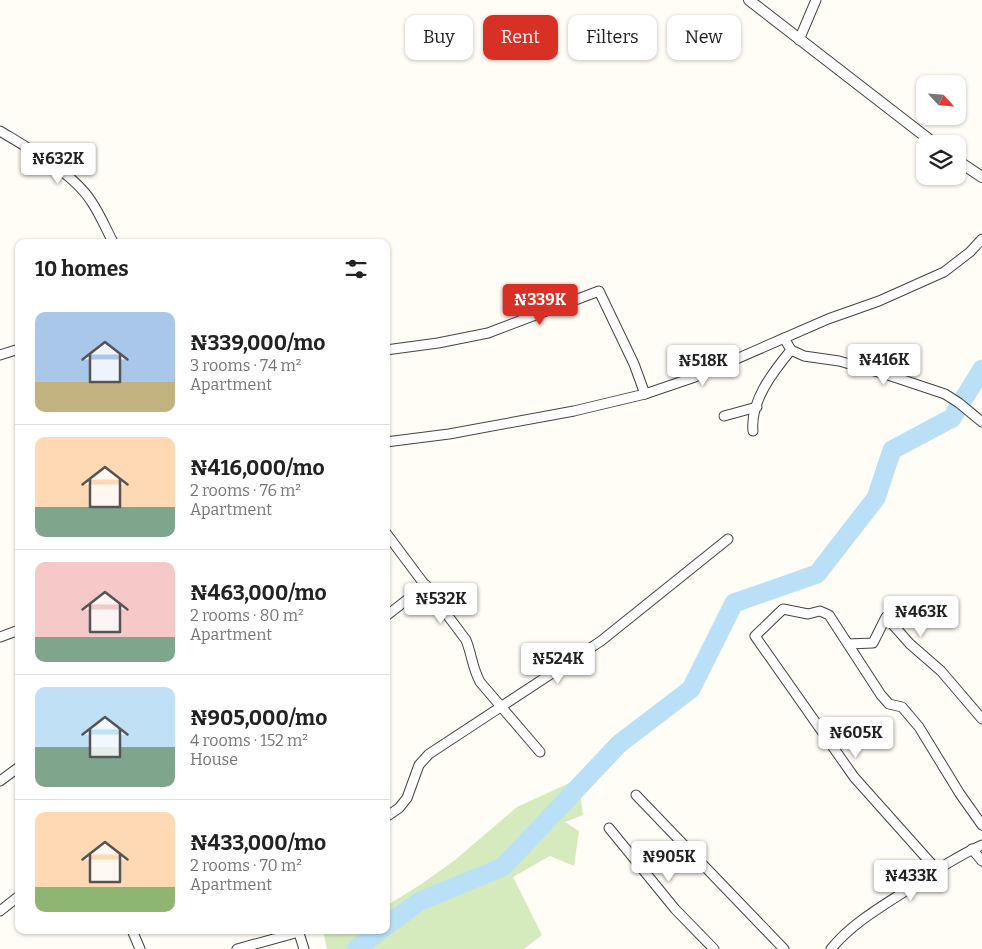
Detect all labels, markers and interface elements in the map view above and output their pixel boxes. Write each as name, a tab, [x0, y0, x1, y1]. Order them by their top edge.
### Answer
chip: Buy	[405, 15, 473, 60]
chip: Rent	[483, 15, 558, 60]
chip: Filters	[568, 15, 657, 60]
chip: New	[667, 15, 741, 60]
north arrow	[916, 75, 966, 125]
map controls	[916, 75, 966, 185]
button: layers	[916, 135, 966, 185]
pin: ₦632K	[23, 142, 93, 185]
text: ₦632K	[32, 149, 84, 168]
icon: filters	[342, 255, 370, 283]
text: 10 homes	[35, 256, 129, 282]
pin: ₦339K	[505, 284, 575, 326]
text: ₦339K	[514, 290, 566, 309]
text: ₦339,000/mo	[190, 330, 325, 356]
icon: home	[75, 332, 135, 392]
pin: ₦518K	[668, 344, 738, 387]
pin: ₦416K	[849, 344, 919, 386]
text: ₦416K	[858, 350, 910, 369]
text: ₦518K	[678, 351, 728, 370]
text: 3 rooms · 74 m²	[190, 356, 301, 375]
text: Apartment	[190, 375, 272, 394]
text: ₦416,000/mo	[190, 455, 325, 481]
icon: home	[75, 457, 135, 517]
text: 2 rooms · 76 m²	[190, 481, 301, 500]
text: Apartment	[190, 500, 272, 519]
text: ₦463,000/mo	[190, 580, 327, 606]
icon: home	[75, 582, 135, 642]
pin: ₦532K	[406, 582, 476, 625]
text: ₦532K	[415, 589, 467, 608]
pin: ₦463K	[886, 596, 956, 638]
text: ₦463K	[895, 602, 947, 621]
text: 2 rooms · 80 m²	[190, 606, 304, 625]
text: Apartment	[190, 625, 272, 644]
pin: ₦524K	[523, 642, 593, 685]
text: ₦524K	[532, 649, 584, 668]
text: ₦905,000/mo	[190, 705, 327, 731]
icon: home	[75, 707, 135, 767]
pin: ₦605K	[821, 716, 891, 759]
text: ₦605K	[829, 723, 883, 742]
text: 4 rooms · 152 m²	[190, 731, 308, 750]
text: House	[190, 750, 238, 769]
text: ₦433,000/mo	[190, 830, 326, 856]
icon: home	[75, 832, 135, 892]
pin: ₦905K	[634, 840, 704, 883]
text: ₦905K	[642, 847, 696, 866]
text: 2 rooms · 70 m²	[190, 856, 302, 875]
pin: ₦433K	[876, 860, 946, 902]
text: ₦433K	[885, 866, 937, 885]
text: Apartment	[190, 875, 272, 894]

